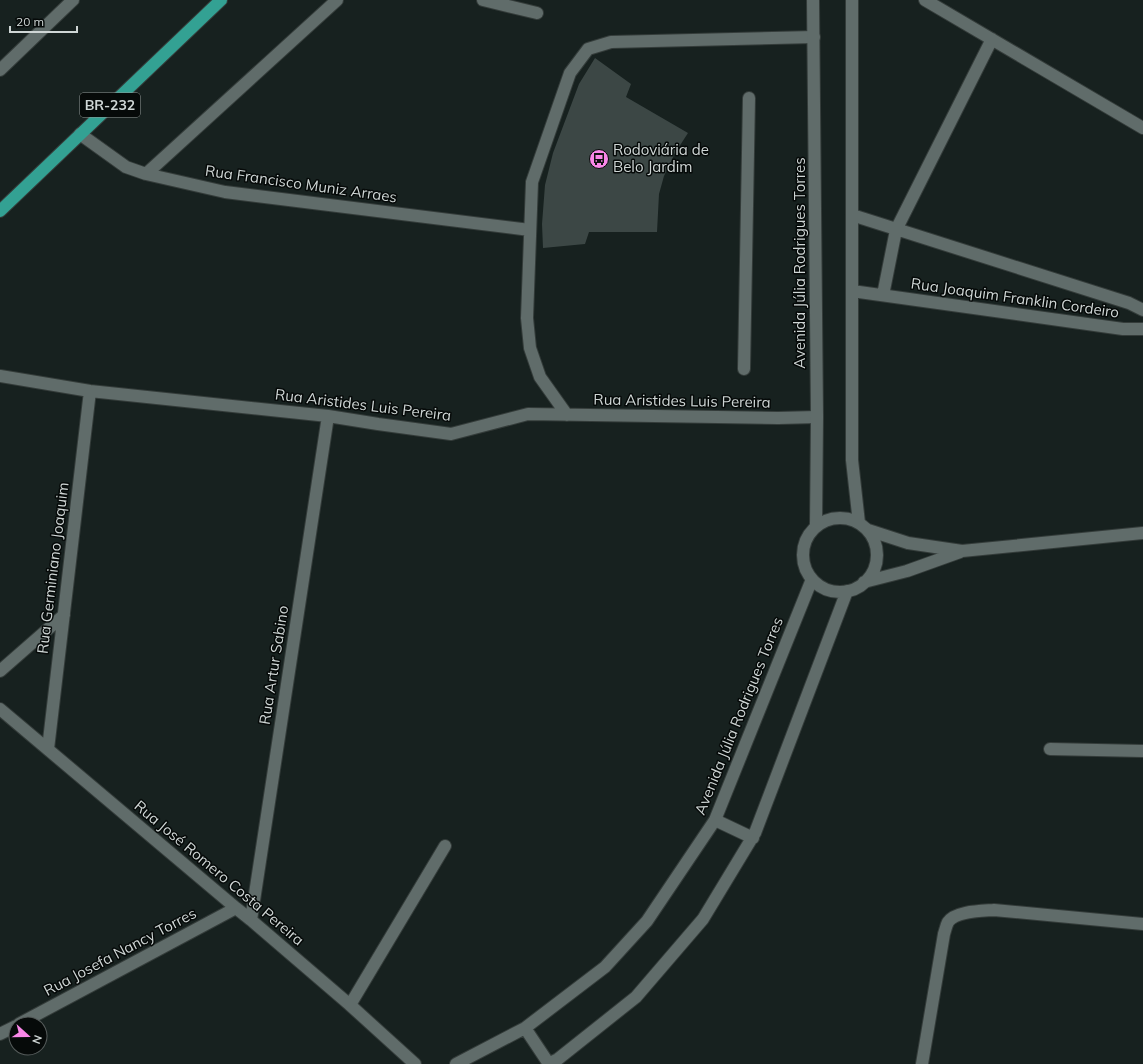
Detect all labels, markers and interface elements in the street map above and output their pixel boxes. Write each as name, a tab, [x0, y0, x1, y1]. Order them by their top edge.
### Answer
scale bar	[10, 8, 77, 34]
text: 20 m	[16, 14, 44, 29]
road number: BR-232	[80, 93, 140, 117]
place label: Rodoviária de Belo Jardim	[613, 140, 709, 176]
bus stop icon: Rodoviária de Belo Jardim	[588, 148, 610, 170]
street label: Avenida Júlia Rodrigues Torres	[790, 157, 809, 369]
street label: Rua Francisco Muniz Arraes	[204, 161, 398, 206]
street label: Rua Joaquim Franklin Cordeiro	[910, 273, 1120, 322]
street label: Rua Aristides Luis Pereira	[274, 384, 452, 425]
street label: Rua Aristides Luis Pereira	[593, 389, 771, 412]
street label: Rua Germiniano Joaquim	[33, 481, 72, 655]
street label: Rua Artur Sabino	[255, 604, 292, 726]
street label: Avenida Júlia Rodrigues Torres	[690, 614, 787, 817]
street label: Rua José Romero Costa Pereira	[131, 796, 308, 949]
street label: Rua Josefa Nancy Torres	[40, 903, 199, 1000]
north arrow	[8, 1016, 48, 1056]
text: N	[29, 1033, 45, 1046]

